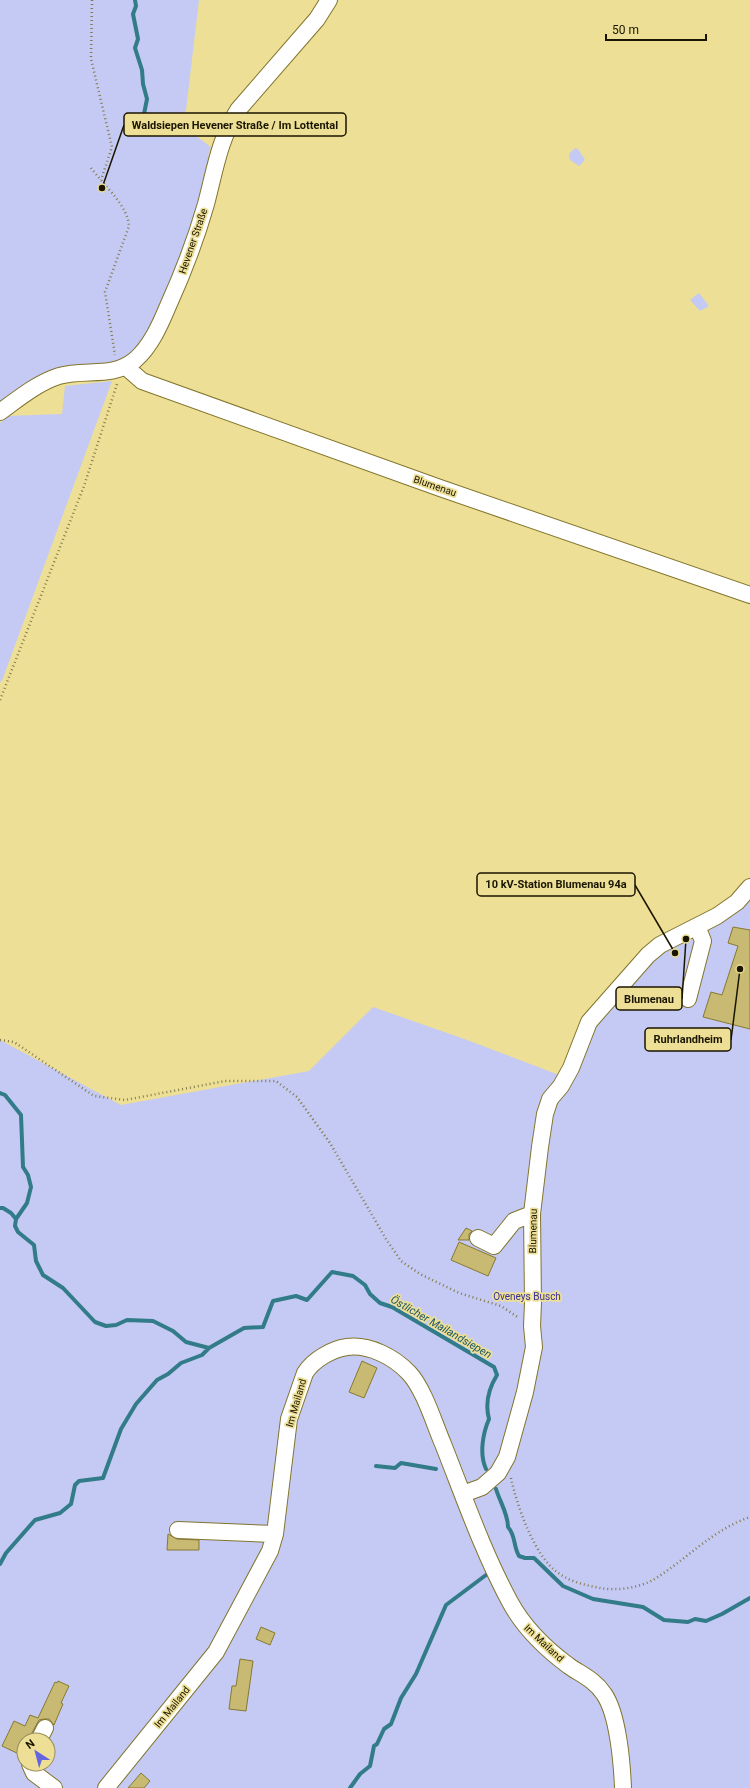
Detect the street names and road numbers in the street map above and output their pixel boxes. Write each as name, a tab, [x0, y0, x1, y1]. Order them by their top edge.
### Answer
street label: Hevener Straße	[177, 207, 209, 275]
street label: Blumenau	[412, 474, 458, 498]
street label: Blumenau	[527, 1209, 539, 1253]
street label: Im Mailand	[284, 1378, 308, 1428]
street label: Im Mailand	[522, 1622, 566, 1664]
street label: Im Mailand	[152, 1684, 192, 1730]

